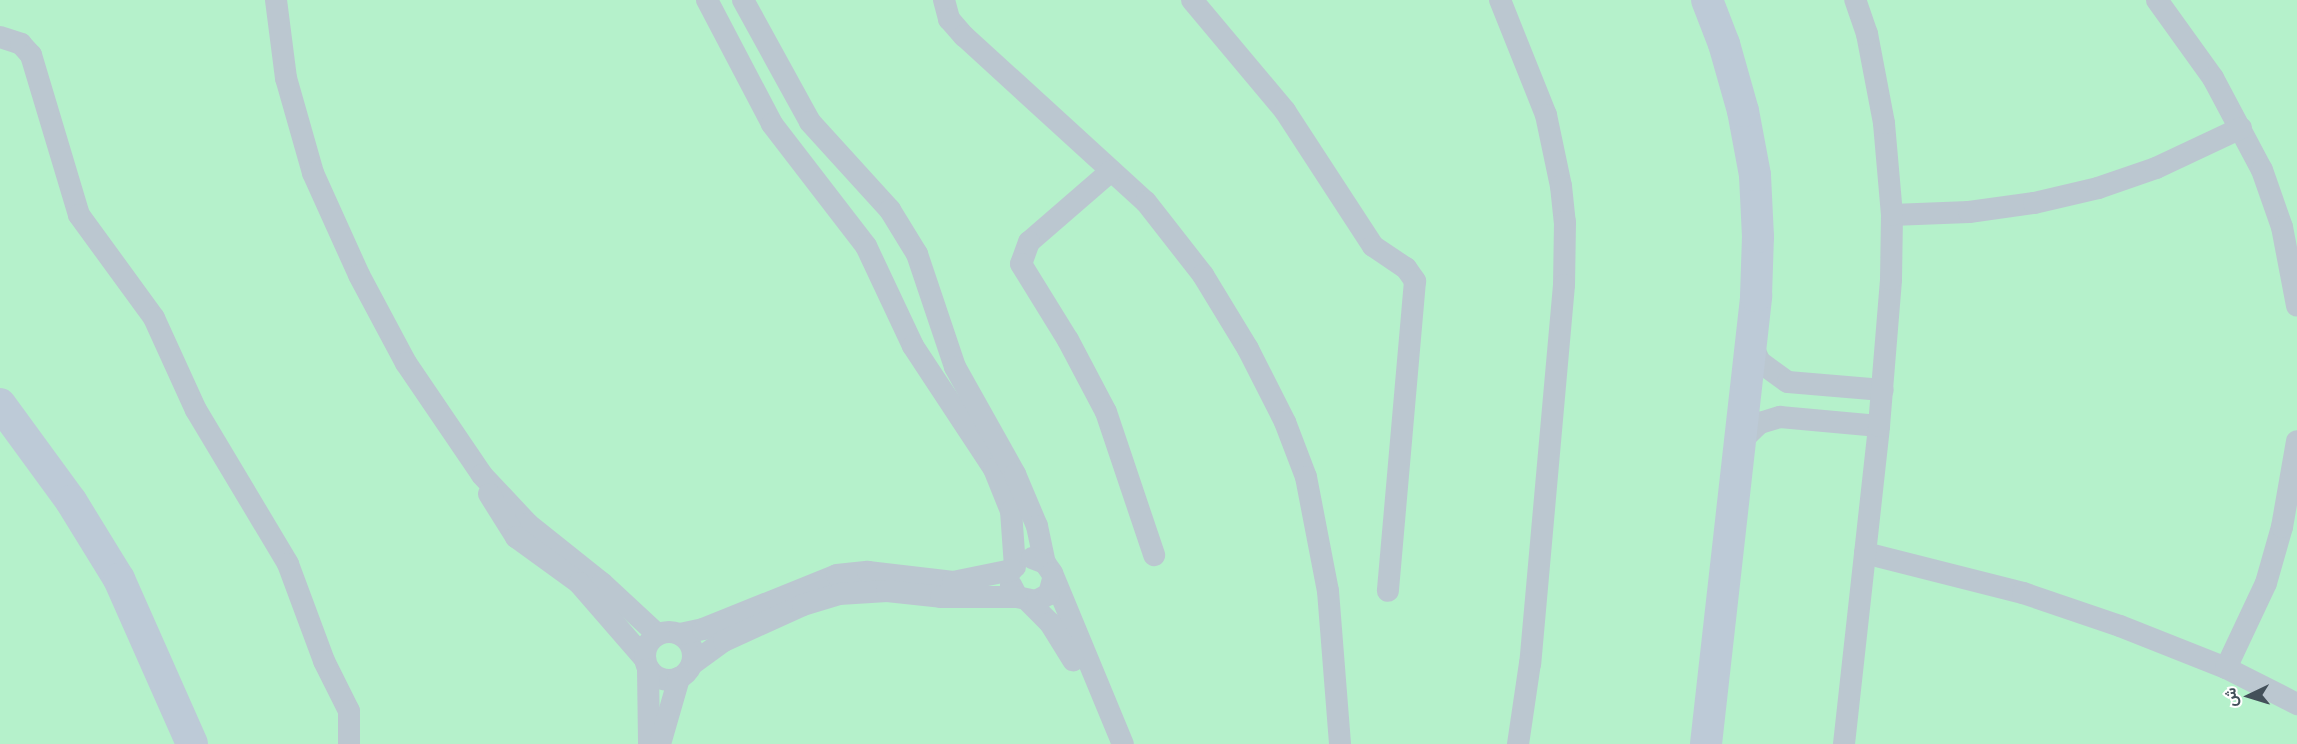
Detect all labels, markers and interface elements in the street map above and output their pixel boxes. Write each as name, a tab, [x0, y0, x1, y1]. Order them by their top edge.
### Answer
north arrow	[2219, 666, 2279, 726]
text: ش	[2218, 687, 2243, 708]

